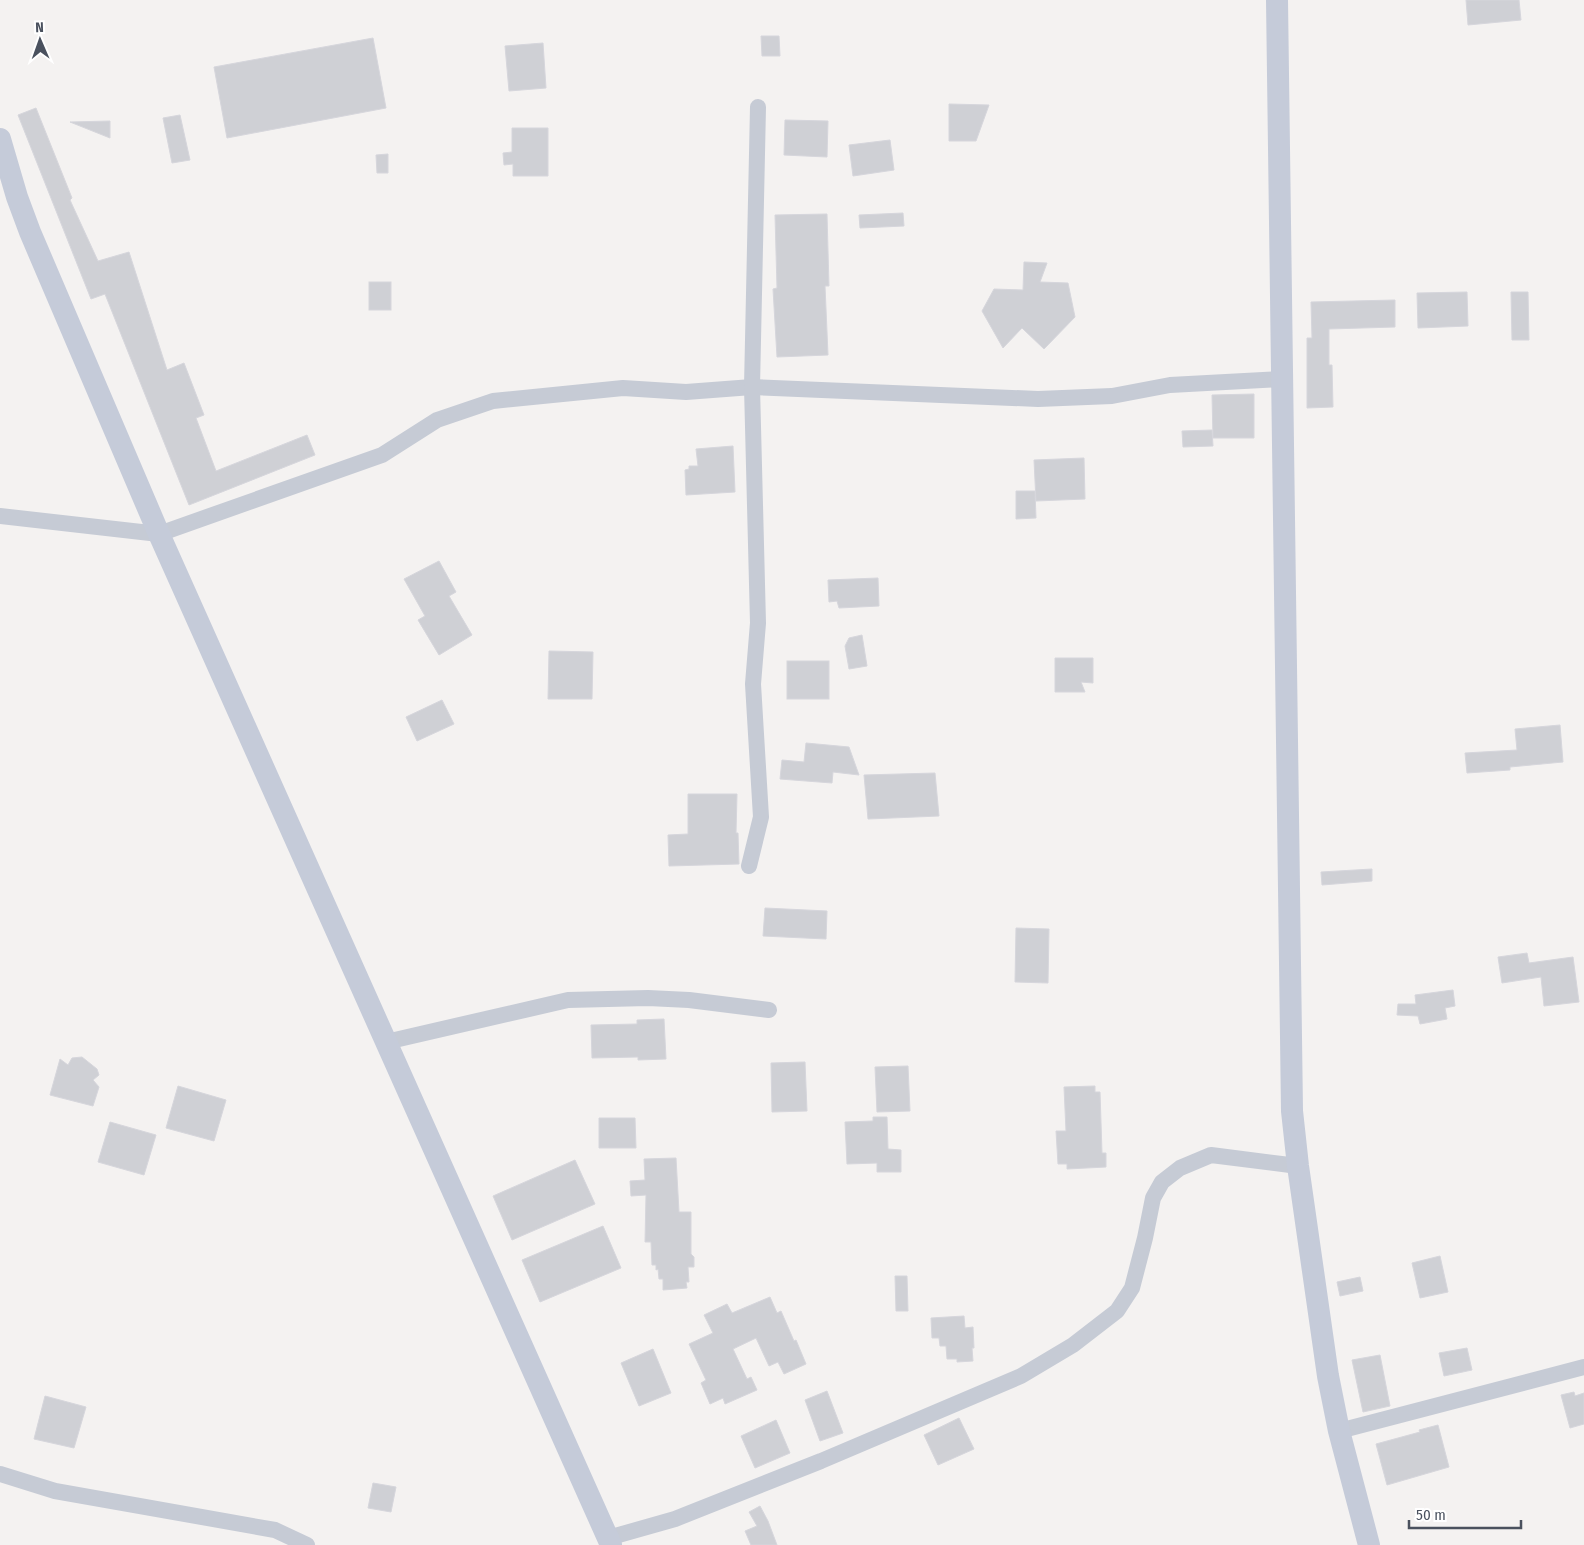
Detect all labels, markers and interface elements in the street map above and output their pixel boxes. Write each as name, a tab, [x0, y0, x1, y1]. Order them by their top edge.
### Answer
north arrow	[15, 15, 65, 65]
text: N	[35, 19, 44, 36]
scale bar	[1409, 1498, 1522, 1530]
text: 50 m	[1416, 1506, 1446, 1524]

